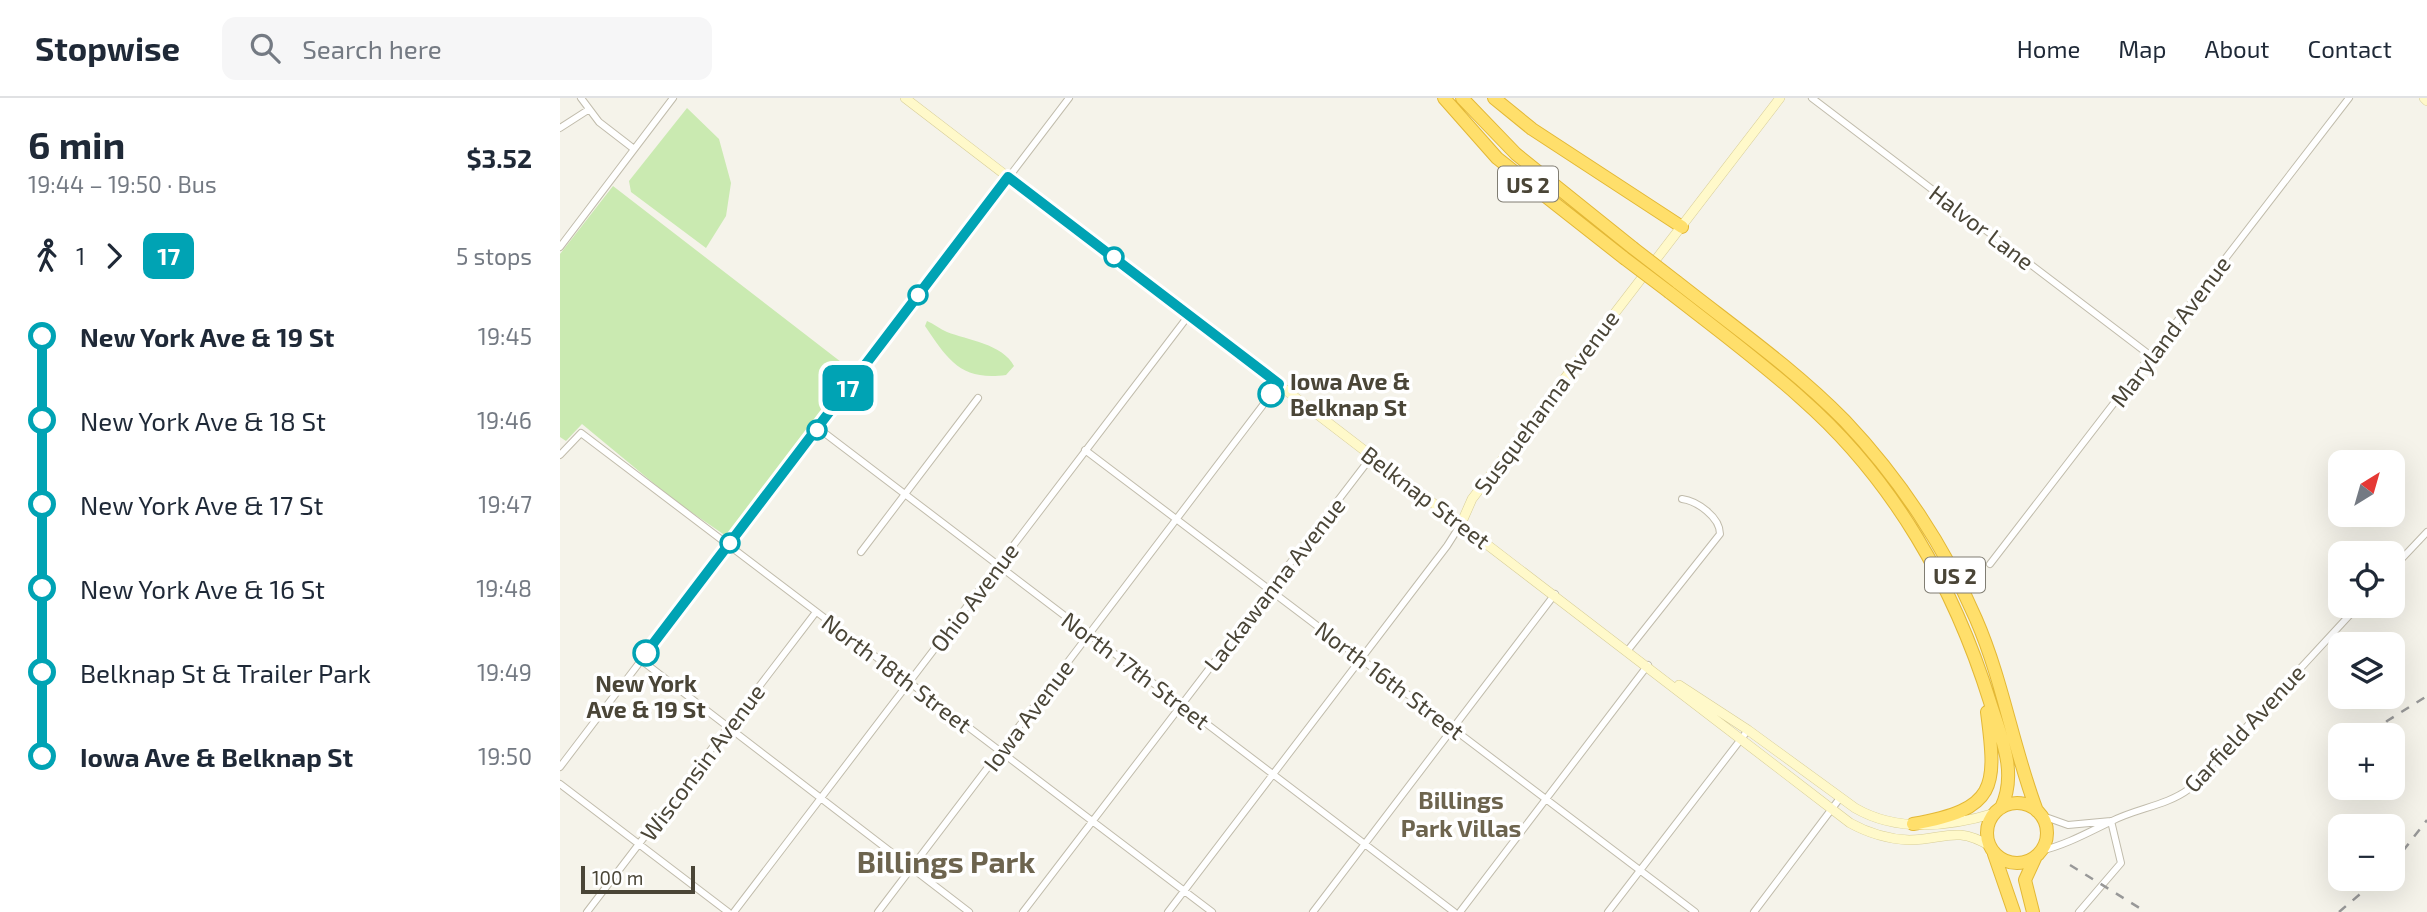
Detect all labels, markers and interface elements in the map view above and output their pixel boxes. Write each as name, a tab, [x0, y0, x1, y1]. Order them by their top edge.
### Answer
search box	[222, 17, 712, 80]
text: Stopwise	[35, 28, 180, 68]
icon: search	[246, 29, 284, 67]
text: Search here	[302, 33, 442, 64]
text: Home	[2017, 34, 2080, 63]
text: Map	[2118, 34, 2166, 63]
text: About	[2204, 34, 2270, 63]
text: Contact	[2308, 34, 2392, 63]
text: 6 min	[28, 121, 125, 167]
text: $3.52	[466, 142, 532, 173]
road number: US 2	[1498, 166, 1558, 202]
text: 19:44 – 19:50 · Bus	[28, 170, 217, 198]
street label: Halvor Lane	[1924, 179, 2040, 275]
icon: walk	[28, 237, 66, 275]
icon: forward	[95, 237, 133, 275]
text: 17	[157, 241, 180, 270]
text: 1	[76, 242, 85, 270]
text: 5 stops	[456, 242, 532, 270]
unlabelled marker	[1104, 247, 1124, 267]
street label: Maryland Avenue	[2104, 250, 2236, 412]
unlabelled marker	[908, 285, 928, 305]
street label: Susquehanna Avenue	[1468, 304, 1624, 500]
text: New York Ave & 19 St	[80, 321, 334, 352]
text: 19:45	[478, 322, 532, 350]
line badge: 17	[816, 365, 880, 411]
place label: Iowa Ave & Belknap St	[1290, 367, 1410, 421]
text: 17	[836, 373, 860, 402]
marker: Iowa Ave & Belknap St	[1258, 381, 1284, 407]
text: New York Ave & 18 St	[80, 405, 326, 436]
text: 19:46	[477, 406, 532, 434]
unlabelled marker	[807, 420, 827, 440]
street label: Belknap Street	[1356, 440, 1496, 555]
north arrow	[2328, 450, 2404, 527]
map controls	[2328, 450, 2405, 891]
text: New York Ave & 17 St	[80, 489, 323, 520]
text: 19:47	[478, 490, 532, 518]
street label: Lackawanna Avenue	[1198, 492, 1350, 676]
unlabelled marker	[720, 533, 740, 553]
street label: Ohio Avenue	[924, 537, 1024, 657]
button: locate	[2328, 541, 2405, 618]
road number: US 2	[1925, 558, 1985, 592]
text: New York Ave & 16 St	[80, 573, 325, 604]
text: 19:48	[476, 574, 532, 602]
street label: North 17th Street	[1057, 605, 1216, 735]
street label: North 18th Street	[817, 608, 978, 738]
street label: North 16th Street	[1310, 615, 1470, 745]
button: layers	[2328, 632, 2405, 709]
marker: New York Ave & 19 St	[633, 640, 659, 666]
street label: Iowa Avenue	[977, 654, 1079, 776]
text: Belknap St & Trailer Park	[80, 657, 371, 688]
text: 19:49	[477, 658, 532, 686]
street label: Garfield Avenue	[2178, 658, 2310, 798]
place label: New York Ave & 19 St	[586, 669, 706, 723]
street label: Wisconsin Avenue	[634, 678, 770, 846]
button: +	[2328, 723, 2405, 800]
text: Iowa Ave & Belknap St	[80, 741, 353, 772]
text: 19:50	[478, 742, 532, 770]
district label: Billings Park Villas	[1401, 785, 1521, 842]
button: −	[2328, 814, 2405, 891]
district label: Billings Park	[857, 843, 1035, 879]
scale bar	[581, 863, 695, 895]
text: 100 m	[592, 866, 643, 889]

